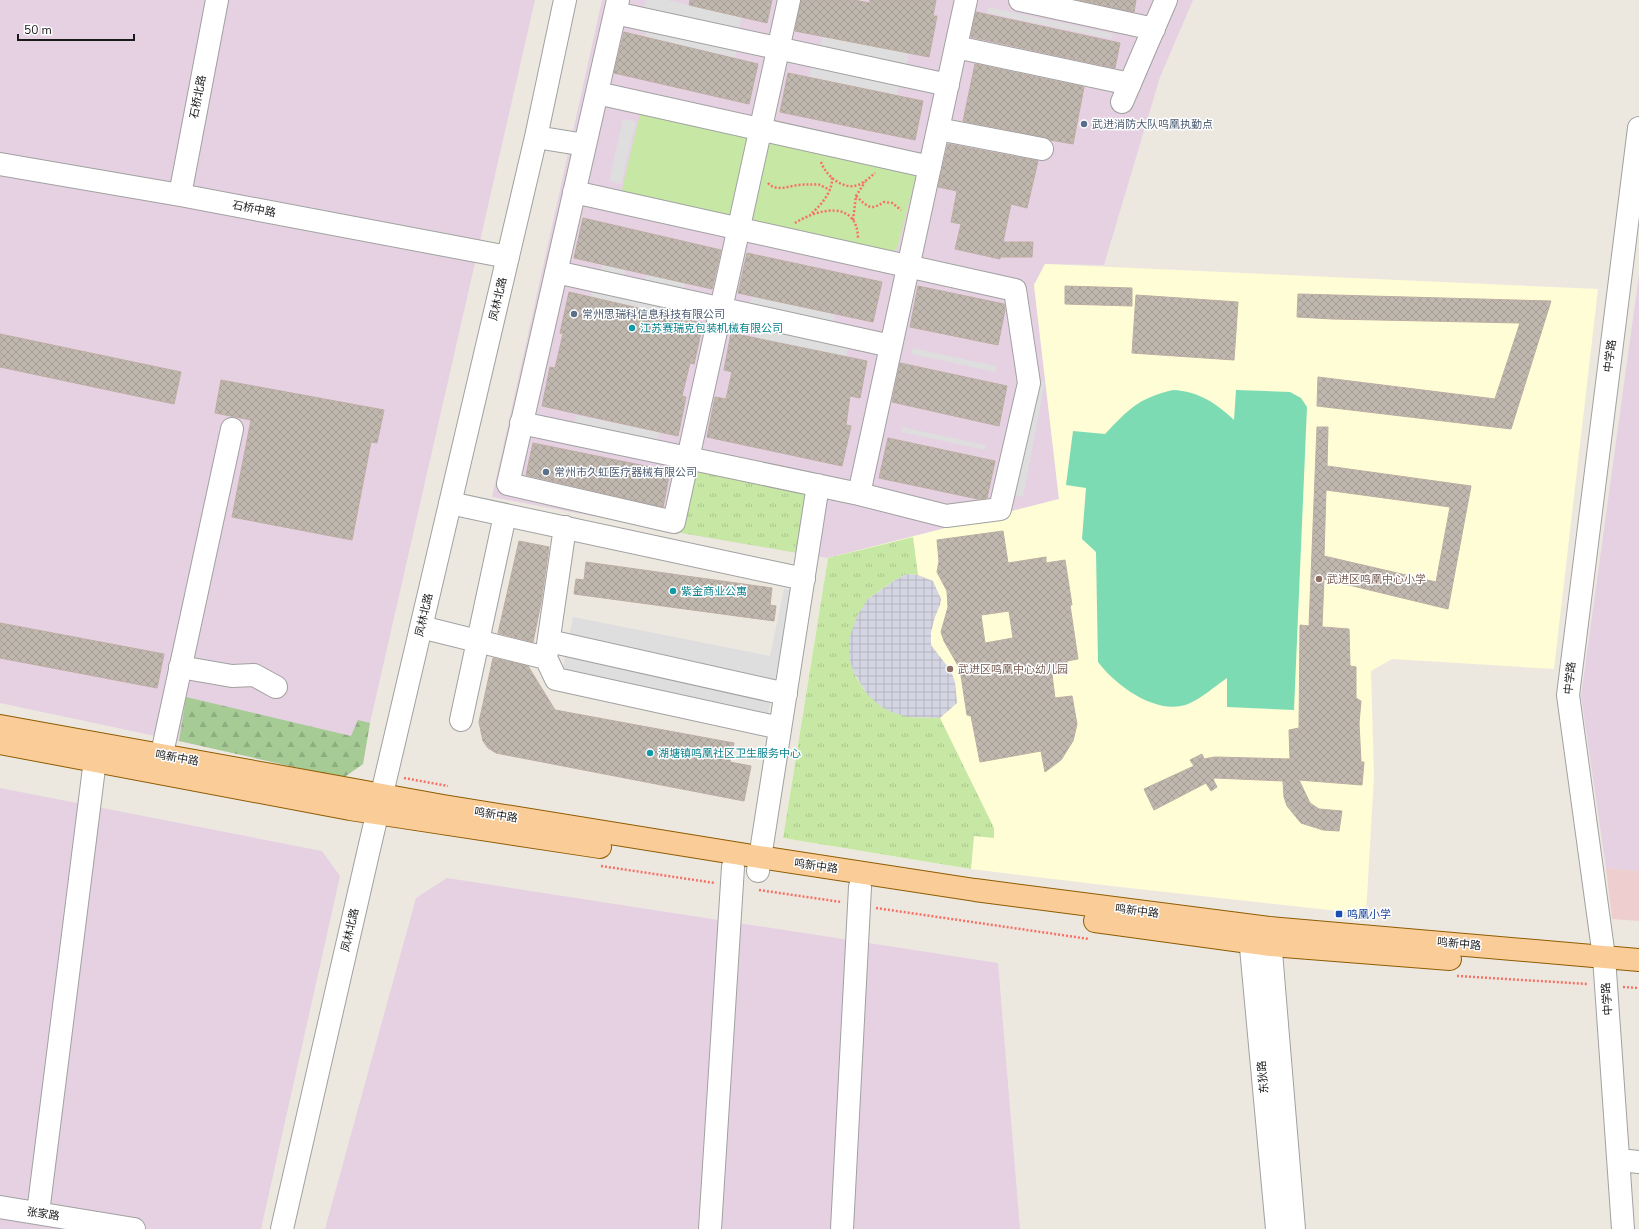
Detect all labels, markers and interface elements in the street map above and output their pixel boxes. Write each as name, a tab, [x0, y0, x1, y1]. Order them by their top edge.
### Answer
scale bar	[18, 16, 134, 42]
text: 50 m	[24, 22, 52, 38]
street label: 石桥北路	[186, 74, 210, 120]
place label: 武进消防大队呜凰执勤点	[1092, 117, 1213, 132]
marker: 武进消防大队呜凰执勤点	[1079, 119, 1089, 129]
street label: 石桥中路	[231, 197, 277, 221]
street label: 凤林北路	[486, 276, 510, 322]
place label: 常州思瑞科信息科技有限公司	[582, 307, 725, 322]
marker: 常州思瑞科信息科技有限公司	[569, 309, 579, 319]
place label: 江苏赛瑞克包装机械有限公司	[640, 321, 783, 336]
marker: 江苏赛瑞克包装机械有限公司	[627, 323, 637, 333]
street label: 中学路	[1601, 339, 1619, 373]
place label: 常州市久虹医疗器械有限公司	[554, 465, 697, 480]
marker: 常州市久虹医疗器械有限公司	[541, 467, 551, 477]
place label: 武进区鸣凰中心小学	[1327, 572, 1426, 587]
marker: 武进区鸣凰中心小学	[1314, 574, 1324, 584]
place label: 紫金商业公寓	[681, 584, 747, 599]
marker: 紫金商业公寓	[668, 586, 678, 596]
street label: 凤林北路	[412, 592, 436, 638]
street label: 中学路	[1561, 661, 1579, 695]
place label: 武进区鸣凰中心幼儿园	[958, 662, 1068, 677]
marker: 武进区鸣凰中心幼儿园	[945, 664, 955, 674]
place label: 湖塘镇鸣凰社区卫生服务中心	[658, 746, 801, 761]
street label: 鸣新中路	[154, 747, 200, 769]
marker: 湖塘镇鸣凰社区卫生服务中心	[645, 748, 655, 758]
street label: 鸣新中路	[473, 804, 519, 826]
street label: 鸣新中路	[793, 856, 839, 876]
street label: 鸣新中路	[1114, 901, 1160, 921]
street label: 凤林北路	[338, 907, 362, 953]
place label: 鸣凰小学	[1347, 907, 1391, 922]
marker: 鸣凰小学	[1334, 909, 1344, 919]
street label: 鸣新中路	[1436, 935, 1482, 953]
street label: 中学路	[1598, 982, 1616, 1016]
street label: 东狄路	[1254, 1060, 1272, 1094]
street label: 张家路	[26, 1204, 60, 1224]

